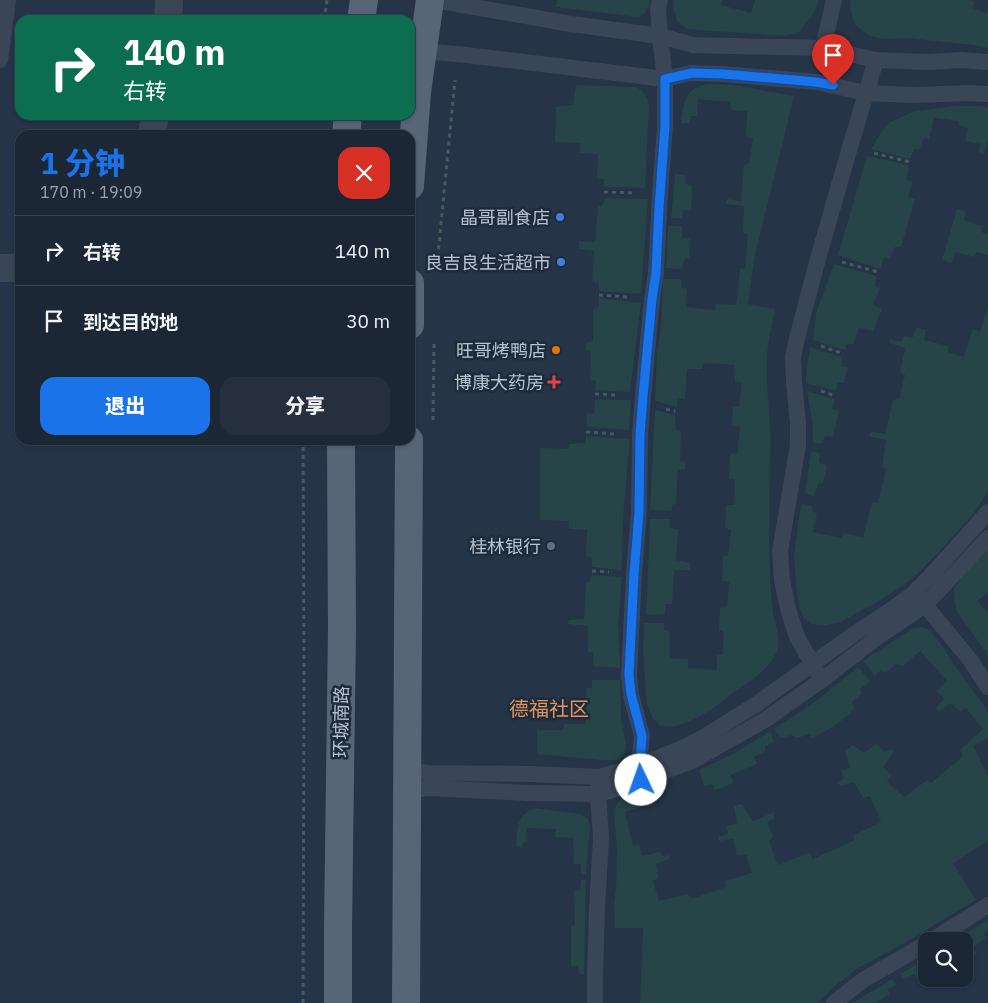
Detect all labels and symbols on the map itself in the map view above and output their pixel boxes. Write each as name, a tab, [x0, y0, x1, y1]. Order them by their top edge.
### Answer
pin	[812, 34, 854, 85]
place label: 晶哥副食店	[460, 206, 550, 229]
marker: 晶哥副食店	[554, 211, 566, 223]
place label: 良吉良生活超市	[425, 251, 551, 274]
marker: 良吉良生活超市	[555, 256, 567, 268]
place label: 旺哥烤鸭店	[456, 339, 546, 362]
marker: 旺哥烤鸭店	[550, 344, 562, 356]
place label: 博康大药房	[454, 371, 544, 394]
marker: 博康大药房	[548, 376, 560, 388]
place label: 桂林银行	[469, 535, 541, 558]
marker: 桂林银行	[545, 540, 557, 552]
street label: 环城南路	[329, 686, 353, 758]
district label: 德福社区	[509, 695, 589, 722]
position arrow	[614, 753, 666, 805]

